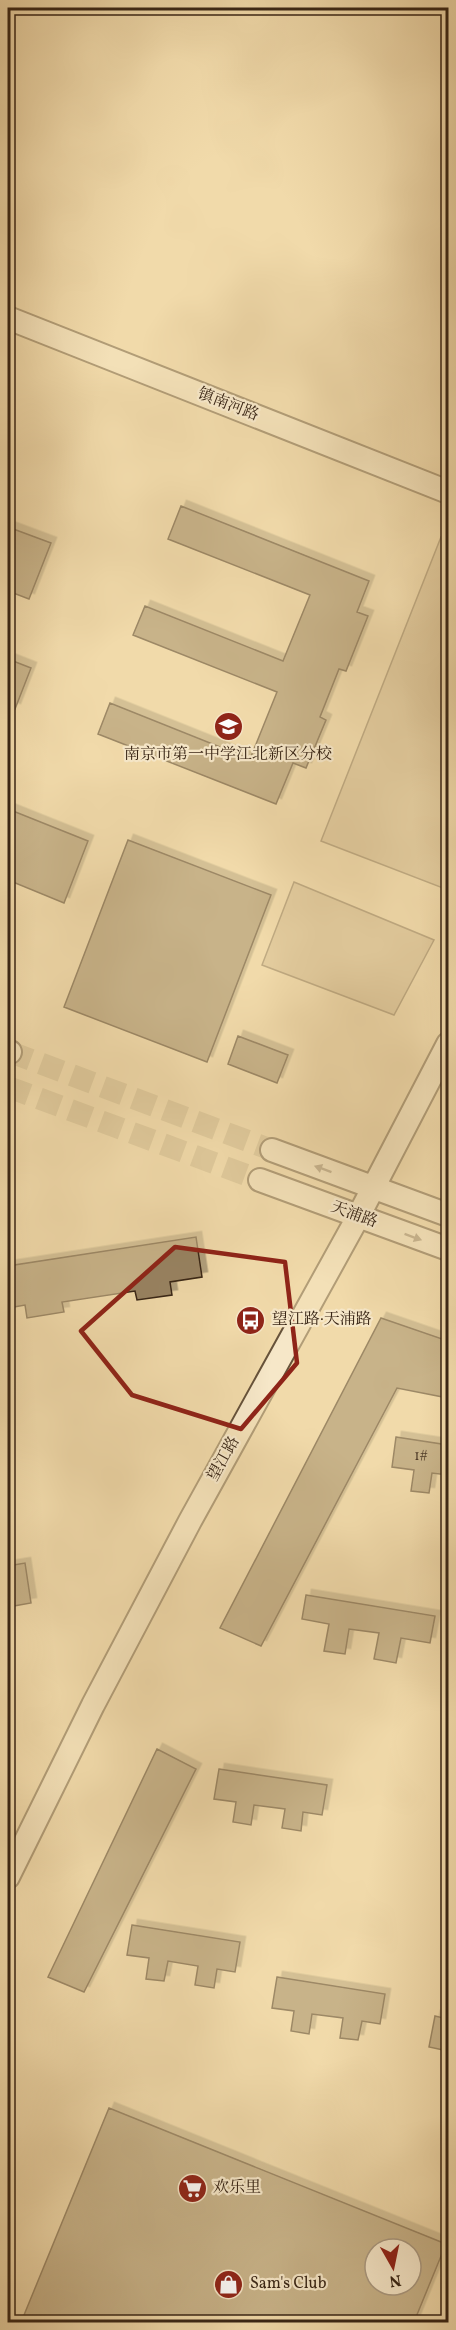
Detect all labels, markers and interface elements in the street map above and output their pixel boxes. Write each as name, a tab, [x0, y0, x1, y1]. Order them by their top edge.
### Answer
street label: 镇南河路	[194, 383, 262, 427]
school or university icon: 南京市第一中学江北新区分校	[212, 711, 244, 743]
place label: 南京市第一中学江北新区分校	[124, 744, 332, 766]
one-way arrow	[313, 1163, 331, 1173]
street label: 天浦路	[328, 1196, 380, 1234]
one-way arrow	[404, 1233, 422, 1243]
bus stop icon: 望江路·天浦路	[235, 1304, 267, 1336]
place label: 望江路·天浦路	[272, 1309, 372, 1331]
street label: 望江路	[203, 1433, 245, 1485]
house number: 1#	[414, 1447, 428, 1466]
supermarket icon: 欢乐里	[176, 2172, 208, 2204]
place label: 欢乐里	[213, 2177, 261, 2199]
north arrow	[363, 2237, 423, 2297]
shop icon: Sam's Club	[213, 2268, 245, 2300]
text: N	[387, 2268, 402, 2292]
place label: Sam's Club	[250, 2273, 327, 2295]

